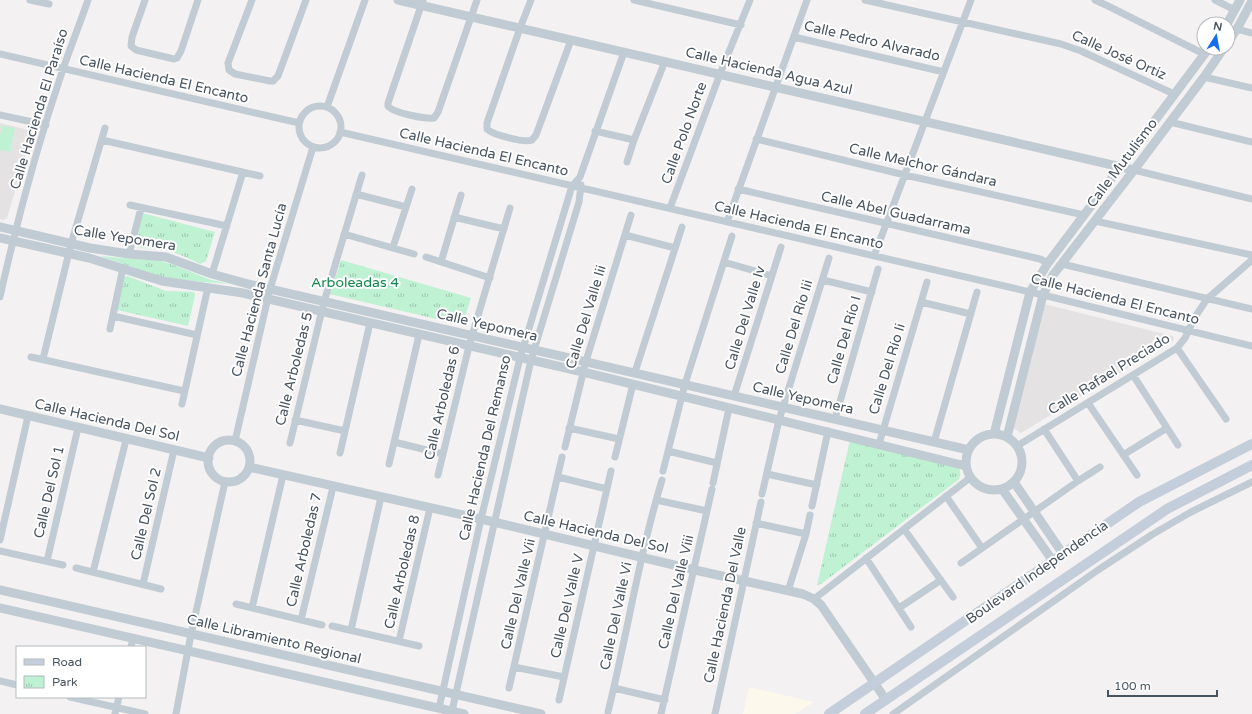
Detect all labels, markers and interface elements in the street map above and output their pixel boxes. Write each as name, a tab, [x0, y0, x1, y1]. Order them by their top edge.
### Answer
north arrow	[1196, 16, 1236, 56]
street label: Calle Pedro Alvarado	[802, 17, 942, 65]
text: N	[1212, 19, 1223, 34]
street label: Calle Hacienda El Paraíso	[6, 27, 72, 191]
street label: Calle José Ortiz	[1069, 27, 1169, 83]
street label: Calle Hacienda Agua Azul	[684, 43, 854, 99]
street label: Calle Hacienda El Encanto	[78, 51, 250, 107]
street label: Calle Polo Norte	[658, 79, 710, 186]
street label: Calle Mutulismo	[1083, 115, 1161, 211]
street label: Calle Hacienda El Encanto	[398, 124, 570, 180]
street label: Calle Melchor Gándara	[847, 140, 999, 190]
street label: Calle Abel Guadarrama	[819, 187, 973, 239]
street label: Calle Hacienda El Encanto	[713, 197, 885, 253]
street label: Calle Hacienda Santa Lucía	[228, 201, 290, 379]
street label: Calle Yepomera	[73, 222, 177, 254]
street label: Calle Del Valle Iii	[562, 263, 610, 371]
street label: Calle Del Valle Iv	[721, 263, 769, 372]
street label: Calle Hacienda El Encanto	[1029, 270, 1201, 328]
park label: Arboleadas 4	[311, 274, 399, 291]
street label: Calle Del Río Iii	[772, 278, 816, 376]
street label: Calle Del Río I	[823, 294, 865, 386]
street label: Calle Yepomera	[435, 305, 539, 345]
street label: Calle Arboledas 5	[272, 310, 316, 428]
street label: Calle Del Río Ii	[865, 321, 909, 417]
street label: Calle Rafael Preciado	[1045, 330, 1173, 418]
street label: Calle Arboledas 6	[421, 344, 463, 462]
street label: Calle Hacienda Del Remanso	[455, 354, 515, 542]
street label: Calle Yepomera	[751, 378, 855, 418]
street label: Calle Hacienda Del Sol	[33, 395, 181, 445]
street label: Calle Del Sol 1	[30, 444, 68, 540]
street label: Calle Del Sol 2	[127, 466, 165, 562]
street label: Calle Arboledas 7	[283, 491, 325, 609]
street label: Calle Hacienda Del Sol	[522, 507, 670, 557]
street label: Calle Arboledas 8	[381, 513, 423, 631]
street label: Boulevard Independencia	[963, 516, 1111, 628]
street label: Calle Hacienda Del Valle	[700, 525, 750, 685]
street label: Calle Del Valle Viii	[655, 533, 697, 651]
street label: Calle Del Valle Vii	[497, 537, 539, 651]
street label: Calle Del Valle V	[547, 552, 587, 660]
street label: Calle Del Valle Vi	[596, 561, 636, 671]
street label: Calle Libramiento Regional	[185, 611, 363, 667]
legend	[16, 646, 146, 698]
text: Road	[52, 655, 82, 669]
scale bar	[1108, 672, 1217, 698]
text: Park	[52, 675, 78, 689]
text: 100 m	[1114, 679, 1151, 693]

